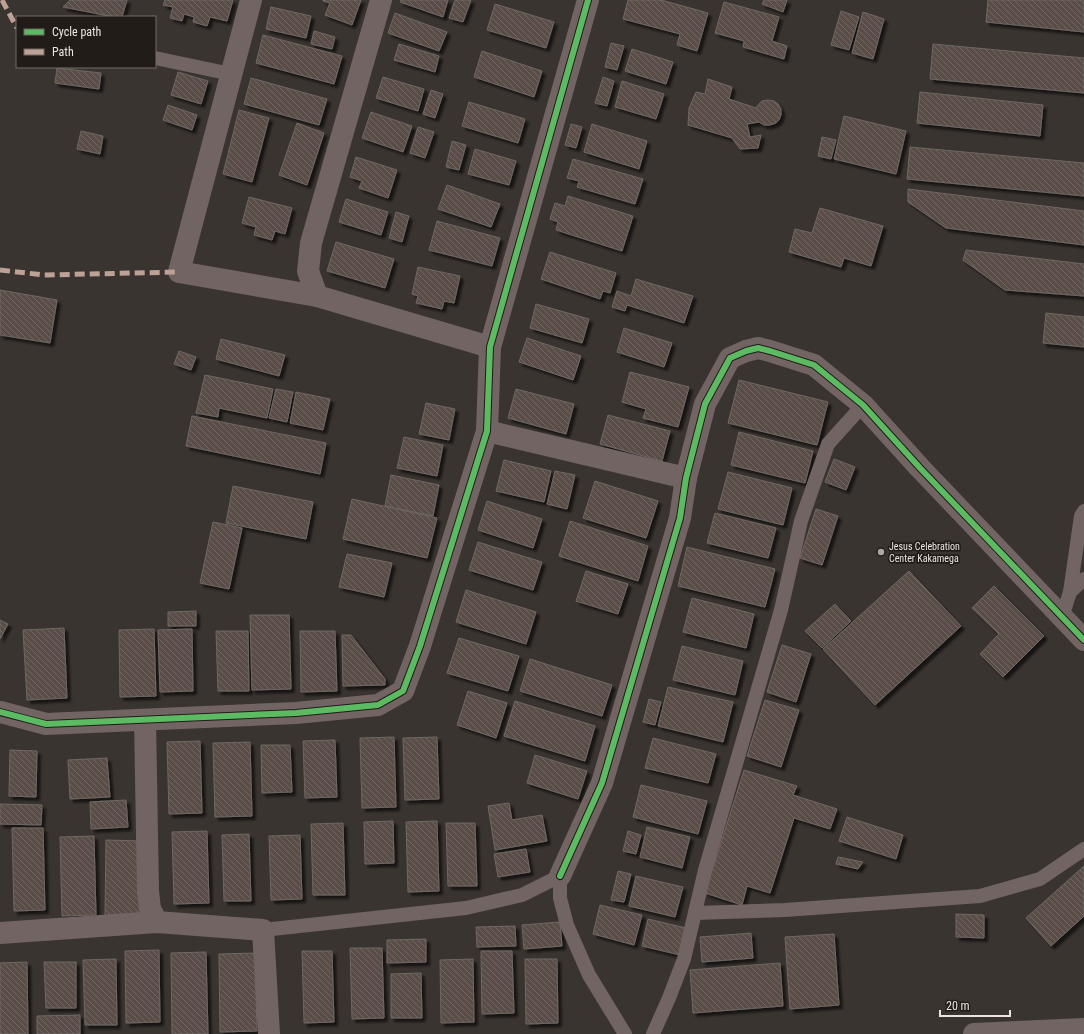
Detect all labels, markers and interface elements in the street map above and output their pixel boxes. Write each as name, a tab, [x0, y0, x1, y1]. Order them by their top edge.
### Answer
legend	[16, 16, 156, 68]
text: Cycle path	[52, 25, 102, 39]
text: Path	[52, 45, 74, 59]
place label: Jesus Celebration Center Kakamega	[889, 541, 960, 564]
marker: Jesus Celebration Center Kakamega	[876, 547, 886, 557]
scale bar	[940, 992, 1010, 1018]
text: 20 m	[946, 999, 970, 1013]

